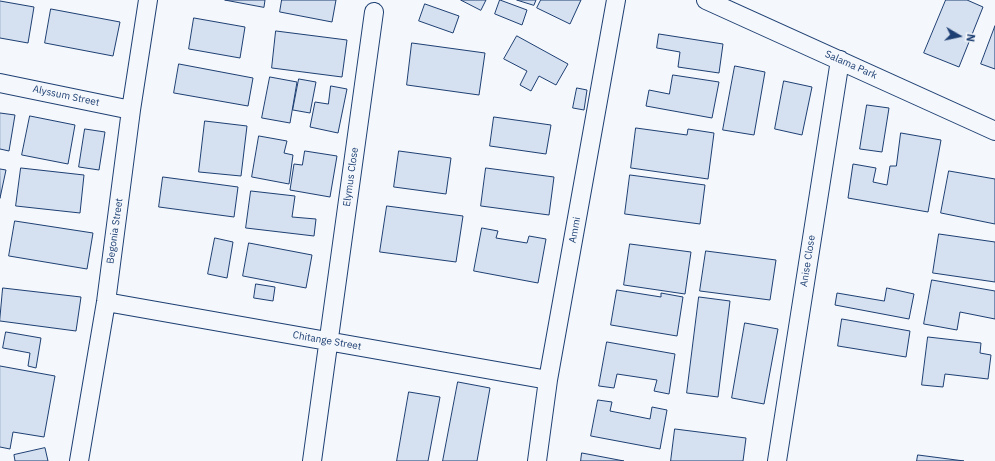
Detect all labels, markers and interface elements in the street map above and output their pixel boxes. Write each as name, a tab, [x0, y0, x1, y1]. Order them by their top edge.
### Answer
north arrow	[939, 16, 979, 56]
text: N	[963, 33, 978, 43]
street label: Salama Park	[823, 48, 879, 82]
street label: Alyssum Street	[32, 83, 100, 109]
street label: Elymus Close	[341, 146, 361, 208]
street label: Begonia Street	[104, 197, 126, 265]
street label: Ammi	[567, 216, 583, 244]
street label: Anise Close	[798, 234, 818, 288]
street label: Chitange Street	[292, 329, 362, 353]

